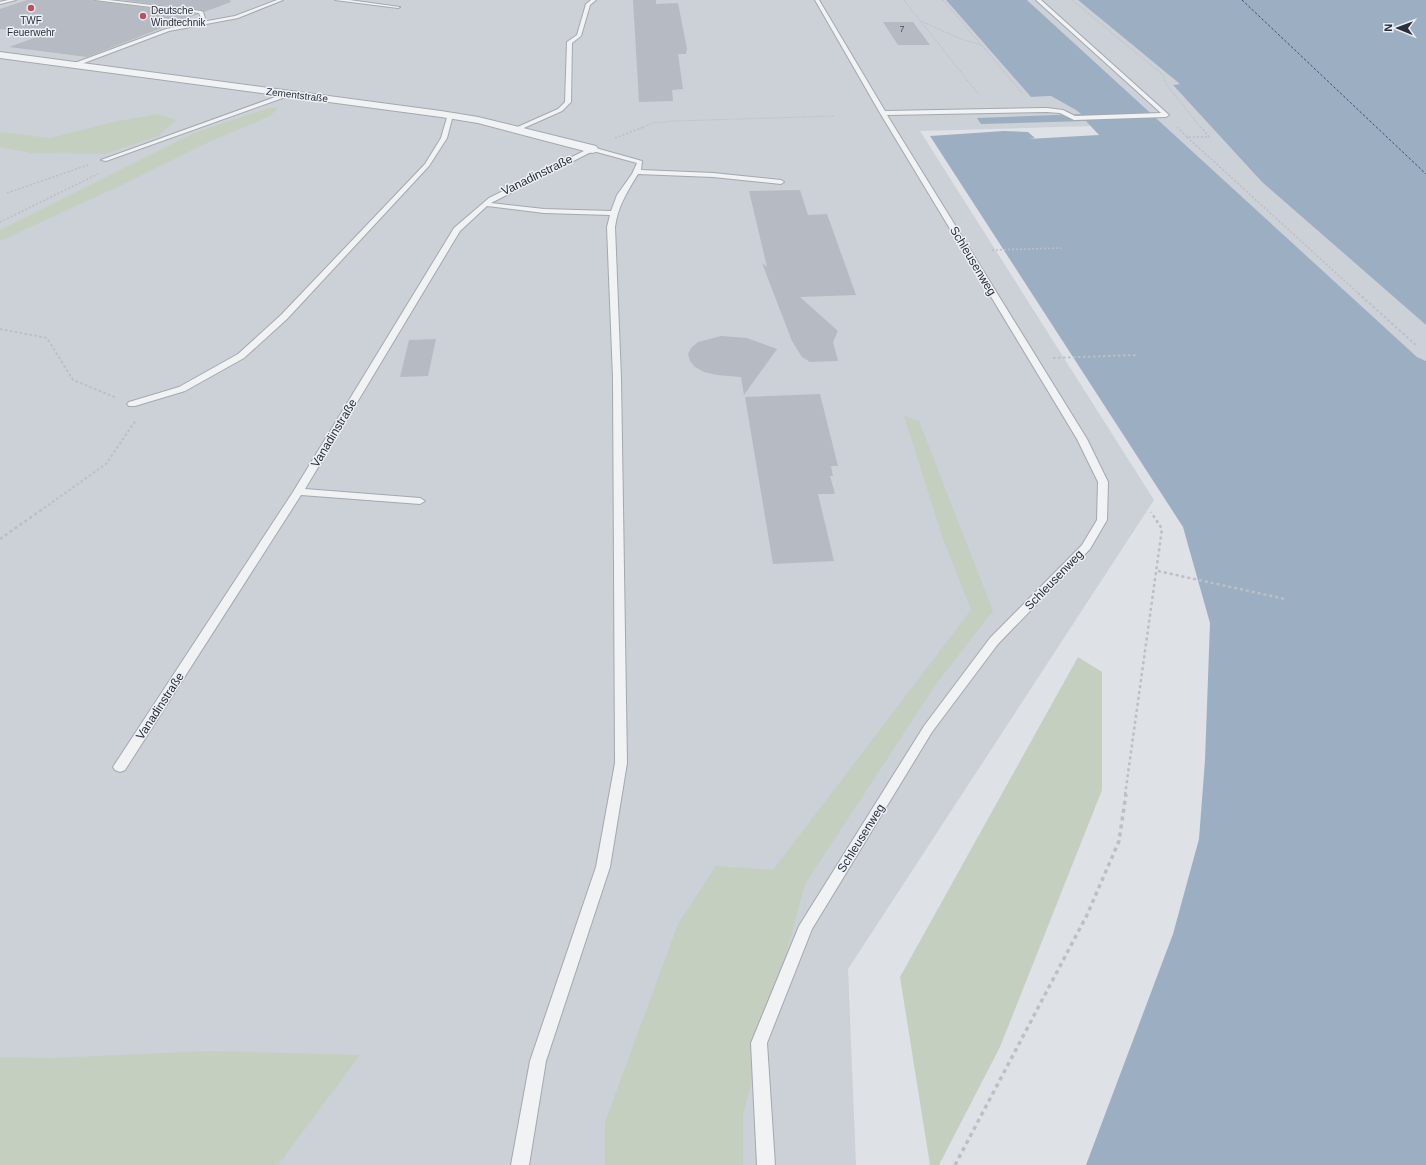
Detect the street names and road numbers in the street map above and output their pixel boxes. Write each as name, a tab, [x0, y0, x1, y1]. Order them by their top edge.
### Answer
street label: Zementstraße	[265, 86, 329, 104]
street label: Vanadinstraße	[499, 152, 575, 198]
street label: Schleusenweg	[947, 224, 999, 298]
street label: Vanadinstraße	[308, 396, 360, 470]
street label: Schleusenweg	[1022, 547, 1086, 613]
street label: Vanadinstraße	[133, 670, 187, 742]
street label: Schleusenweg	[834, 801, 888, 875]

